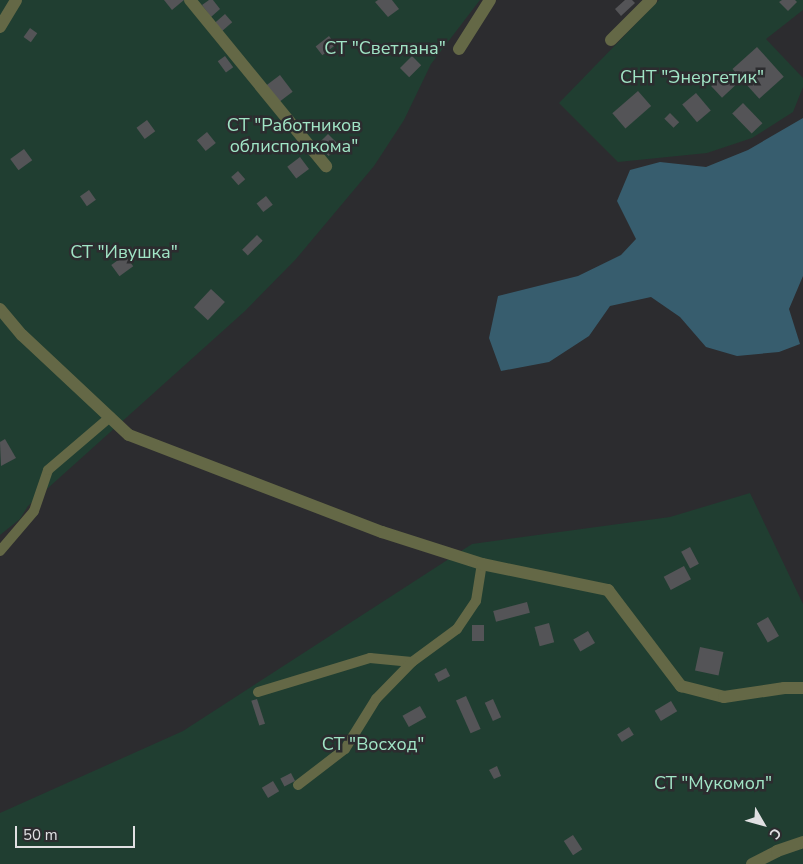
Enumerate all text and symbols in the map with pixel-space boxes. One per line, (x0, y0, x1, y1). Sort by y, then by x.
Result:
park label: СТ "Светлана" (324, 37, 446, 59)
park label: СНТ "Энергетик" (620, 66, 764, 88)
park label: СТ "Работников облисполкома" (227, 115, 361, 158)
park label: СТ "Ивушка" (70, 241, 178, 263)
park label: СТ "Восход" (322, 733, 424, 755)
park label: СТ "Мукомол" (654, 772, 772, 794)
north arrow (738, 799, 788, 849)
scale bar (18, 816, 138, 848)
text: С (765, 824, 786, 843)
text: 50 m (23, 825, 58, 845)

